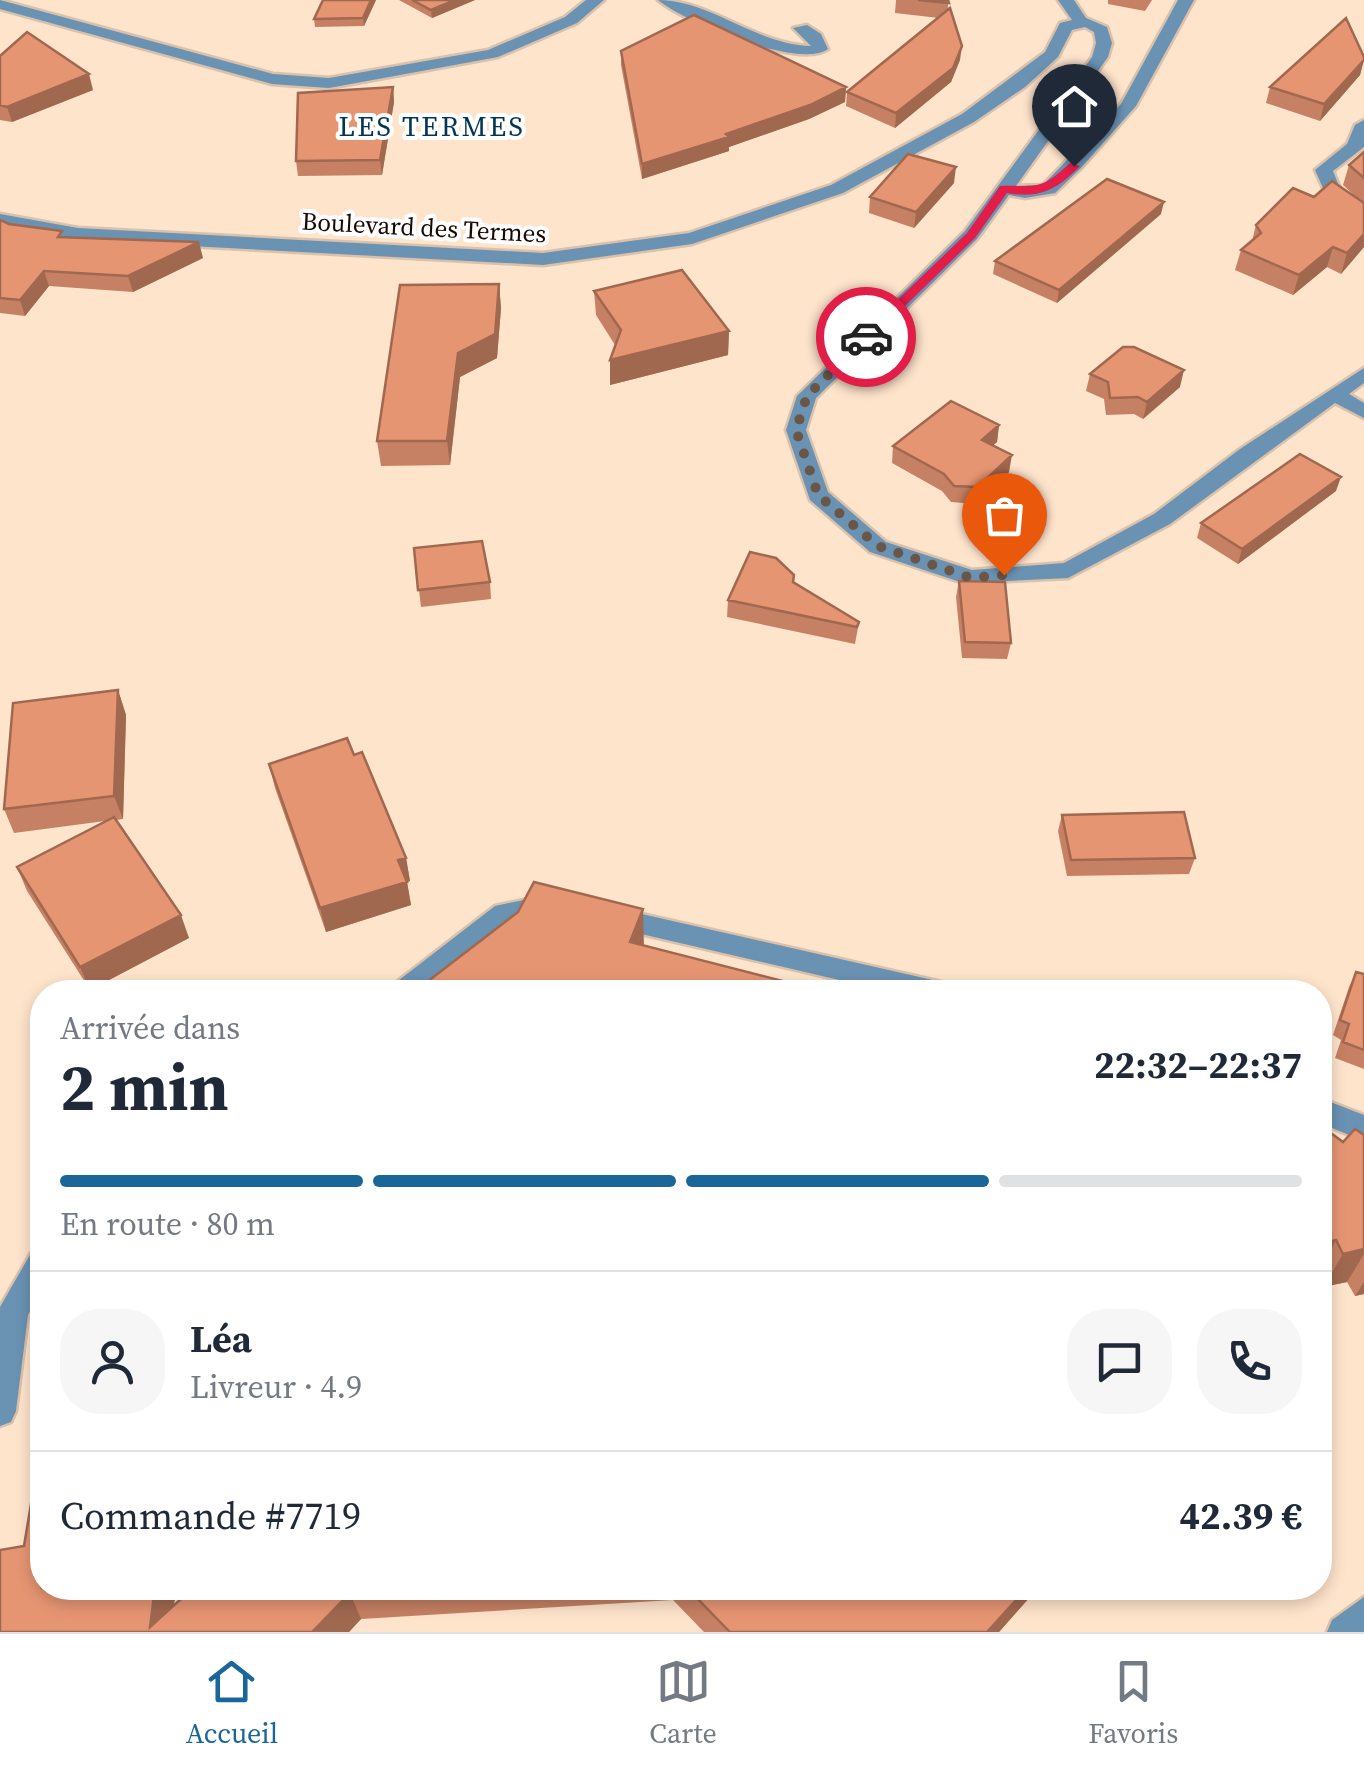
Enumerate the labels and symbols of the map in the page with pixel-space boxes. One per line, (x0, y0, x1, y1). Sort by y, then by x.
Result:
pin (1032, 64, 1117, 167)
district label: LES TERMES (339, 107, 525, 145)
street label: Boulevard des Termes (301, 204, 547, 250)
courier (816, 287, 916, 387)
pin (962, 473, 1047, 576)

